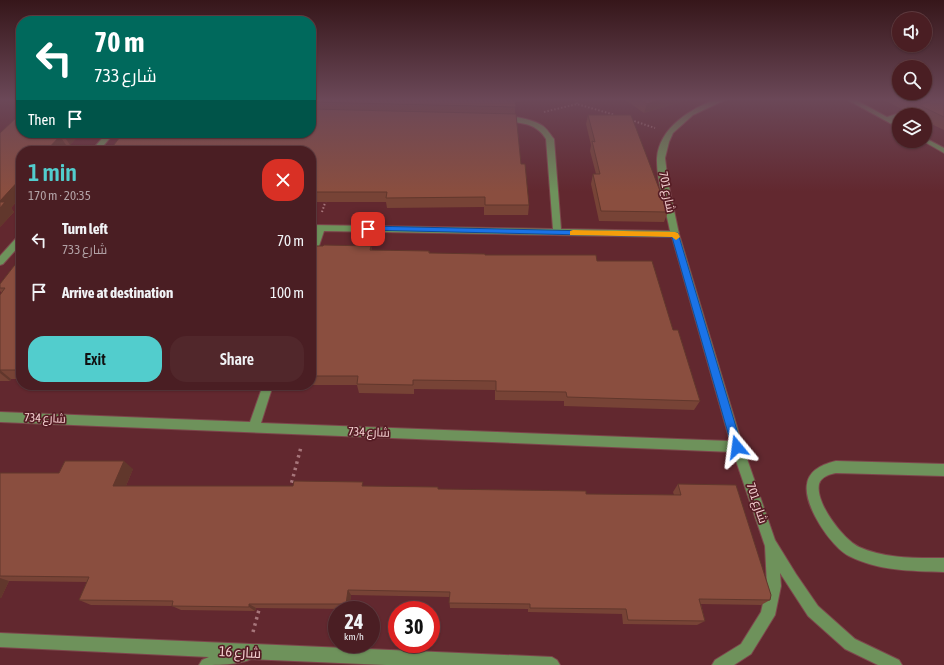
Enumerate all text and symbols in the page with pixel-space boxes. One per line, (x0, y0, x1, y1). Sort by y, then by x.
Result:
map controls (892, 12, 932, 148)
button: sound (892, 12, 932, 52)
text: 70 m (94, 26, 144, 58)
icon: left (28, 32, 80, 84)
button: search (892, 60, 932, 100)
text: شارع 733 (94, 65, 157, 86)
icon: arrive (64, 108, 86, 130)
button: layers (892, 108, 932, 148)
text: Then (28, 111, 56, 128)
text: 1 min (28, 159, 77, 186)
button: close (262, 159, 304, 201)
street label: شارع 701 (655, 170, 678, 214)
text: 170 m · 20:35 (28, 188, 91, 203)
pin (351, 212, 385, 246)
icon: arrive (357, 218, 379, 240)
text: Turn left (62, 220, 108, 237)
icon: left (28, 229, 50, 251)
text: 70 m (277, 232, 304, 249)
text: شارع 733 (62, 242, 107, 257)
icon: arrive (28, 281, 50, 303)
text: Arrive at destination (62, 284, 173, 301)
text: 100 m (270, 284, 304, 301)
button: Exit (28, 336, 162, 382)
button: Share (170, 336, 304, 382)
street label: شارع 734 (24, 410, 66, 427)
street label: شارع 734 (348, 424, 390, 441)
position arrow (716, 426, 758, 468)
street label: شارع 701 (743, 481, 770, 525)
speed limit sign: 30 (388, 601, 440, 653)
text: 24 (345, 610, 363, 633)
text: km/h (344, 631, 364, 642)
street label: شارع 16 (218, 643, 261, 662)

